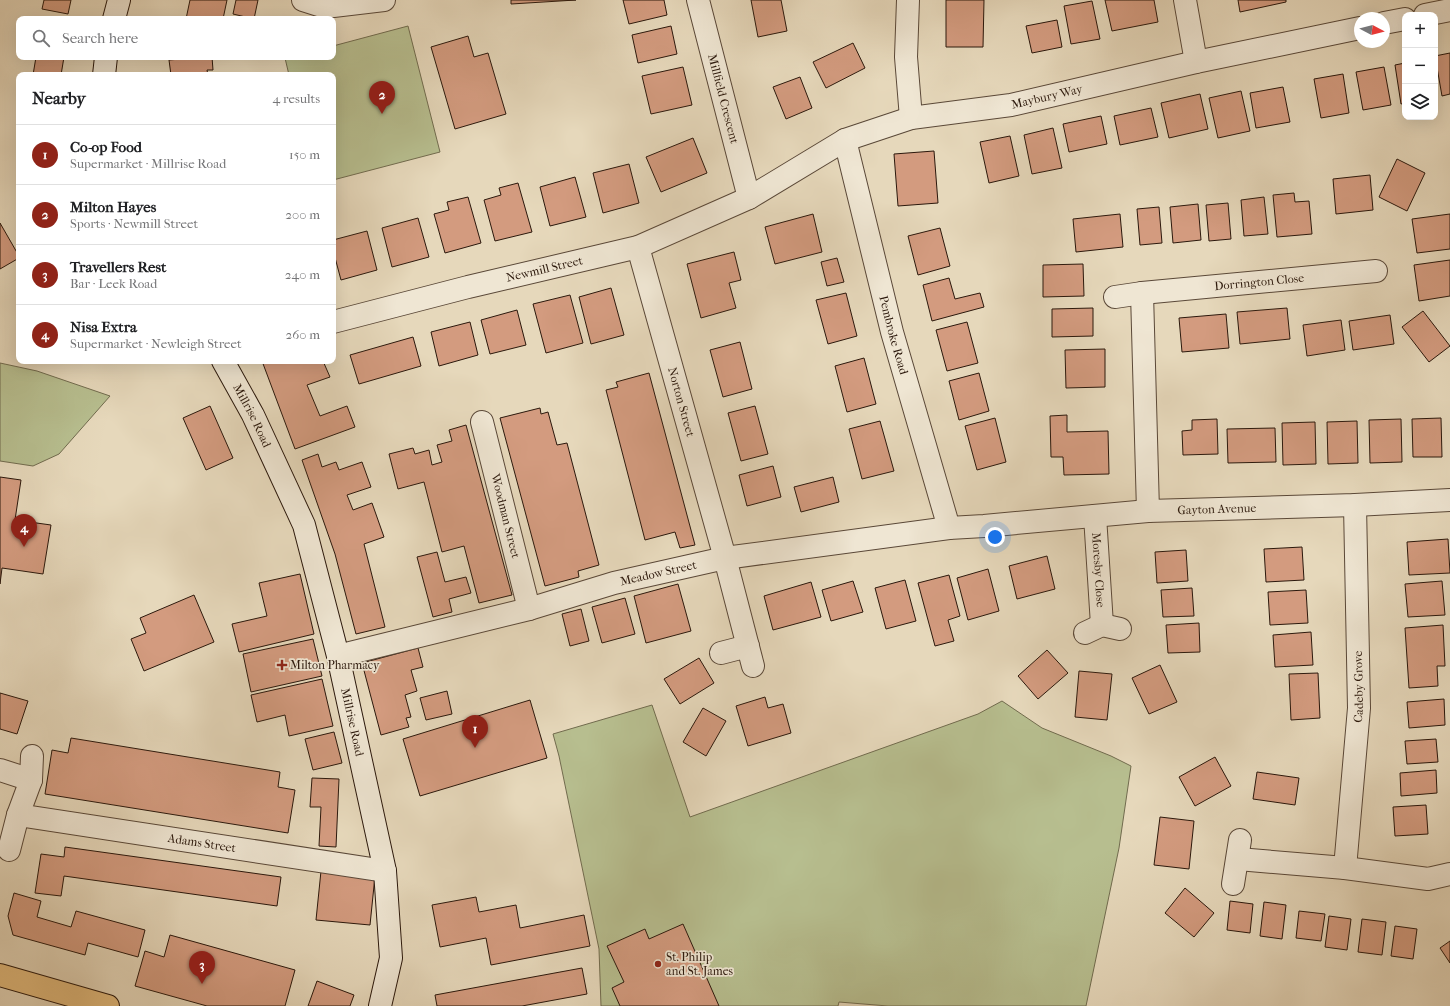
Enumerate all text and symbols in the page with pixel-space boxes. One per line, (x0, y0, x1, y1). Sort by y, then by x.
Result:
north arrow (1354, 12, 1390, 48)
map controls (1402, 12, 1438, 120)
button: + (1402, 12, 1438, 48)
search box (16, 16, 336, 60)
icon: search (30, 27, 52, 49)
text: Search here (62, 29, 138, 47)
button: − (1402, 48, 1438, 84)
street label: Millfield Crescent (705, 52, 742, 146)
pin: 2 (369, 81, 395, 114)
street label: Maybury Way (1010, 81, 1085, 112)
button: layers (1402, 84, 1438, 120)
text: Nearby (32, 88, 86, 108)
text: 4 results (273, 91, 320, 106)
text: Co-op Food (70, 138, 142, 156)
text: 1 (43, 147, 47, 162)
text: 150 m (289, 147, 320, 162)
text: Supermarket · Millrise Road (70, 156, 226, 171)
text: Milton Hayes (70, 198, 156, 216)
text: 2 (42, 207, 48, 222)
text: 200 m (285, 207, 320, 222)
text: Sports · Newmill Street (70, 216, 198, 231)
street label: Newmill Street (505, 253, 585, 285)
text: Travellers Rest (70, 258, 166, 276)
text: 3 (42, 267, 48, 282)
text: 240 m (285, 267, 320, 282)
street label: Dorrington Close (1214, 271, 1305, 293)
text: Bar · Leek Road (70, 276, 157, 291)
street label: Pembroke Road (876, 294, 911, 377)
text: Nisa Extra (70, 318, 137, 336)
text: 4 (41, 327, 49, 342)
text: 260 m (286, 327, 320, 342)
text: Supermarket · Newleigh Street (70, 336, 242, 351)
street label: Norton Street (665, 366, 698, 439)
street label: Millrise Road (230, 381, 274, 450)
street label: Woodman Street (488, 471, 523, 560)
street label: Gayton Avenue (1177, 501, 1257, 517)
pin: 4 (11, 514, 37, 547)
your location (985, 527, 1005, 547)
street label: Moresby Close (1089, 532, 1108, 608)
street label: Meadow Street (619, 557, 699, 588)
street label: Cadeby Grove (1351, 650, 1366, 723)
place label: Milton Pharmacy (290, 658, 380, 672)
marker: Milton Pharmacy (277, 660, 287, 670)
street label: Millrise Road (338, 687, 367, 758)
pin: 1 (462, 715, 488, 748)
street label: Adams Street (166, 831, 238, 855)
place label: St. Philip and St. James (666, 950, 734, 978)
pin: 3 (189, 951, 215, 984)
marker: St. Philip and St. James (653, 959, 663, 969)

